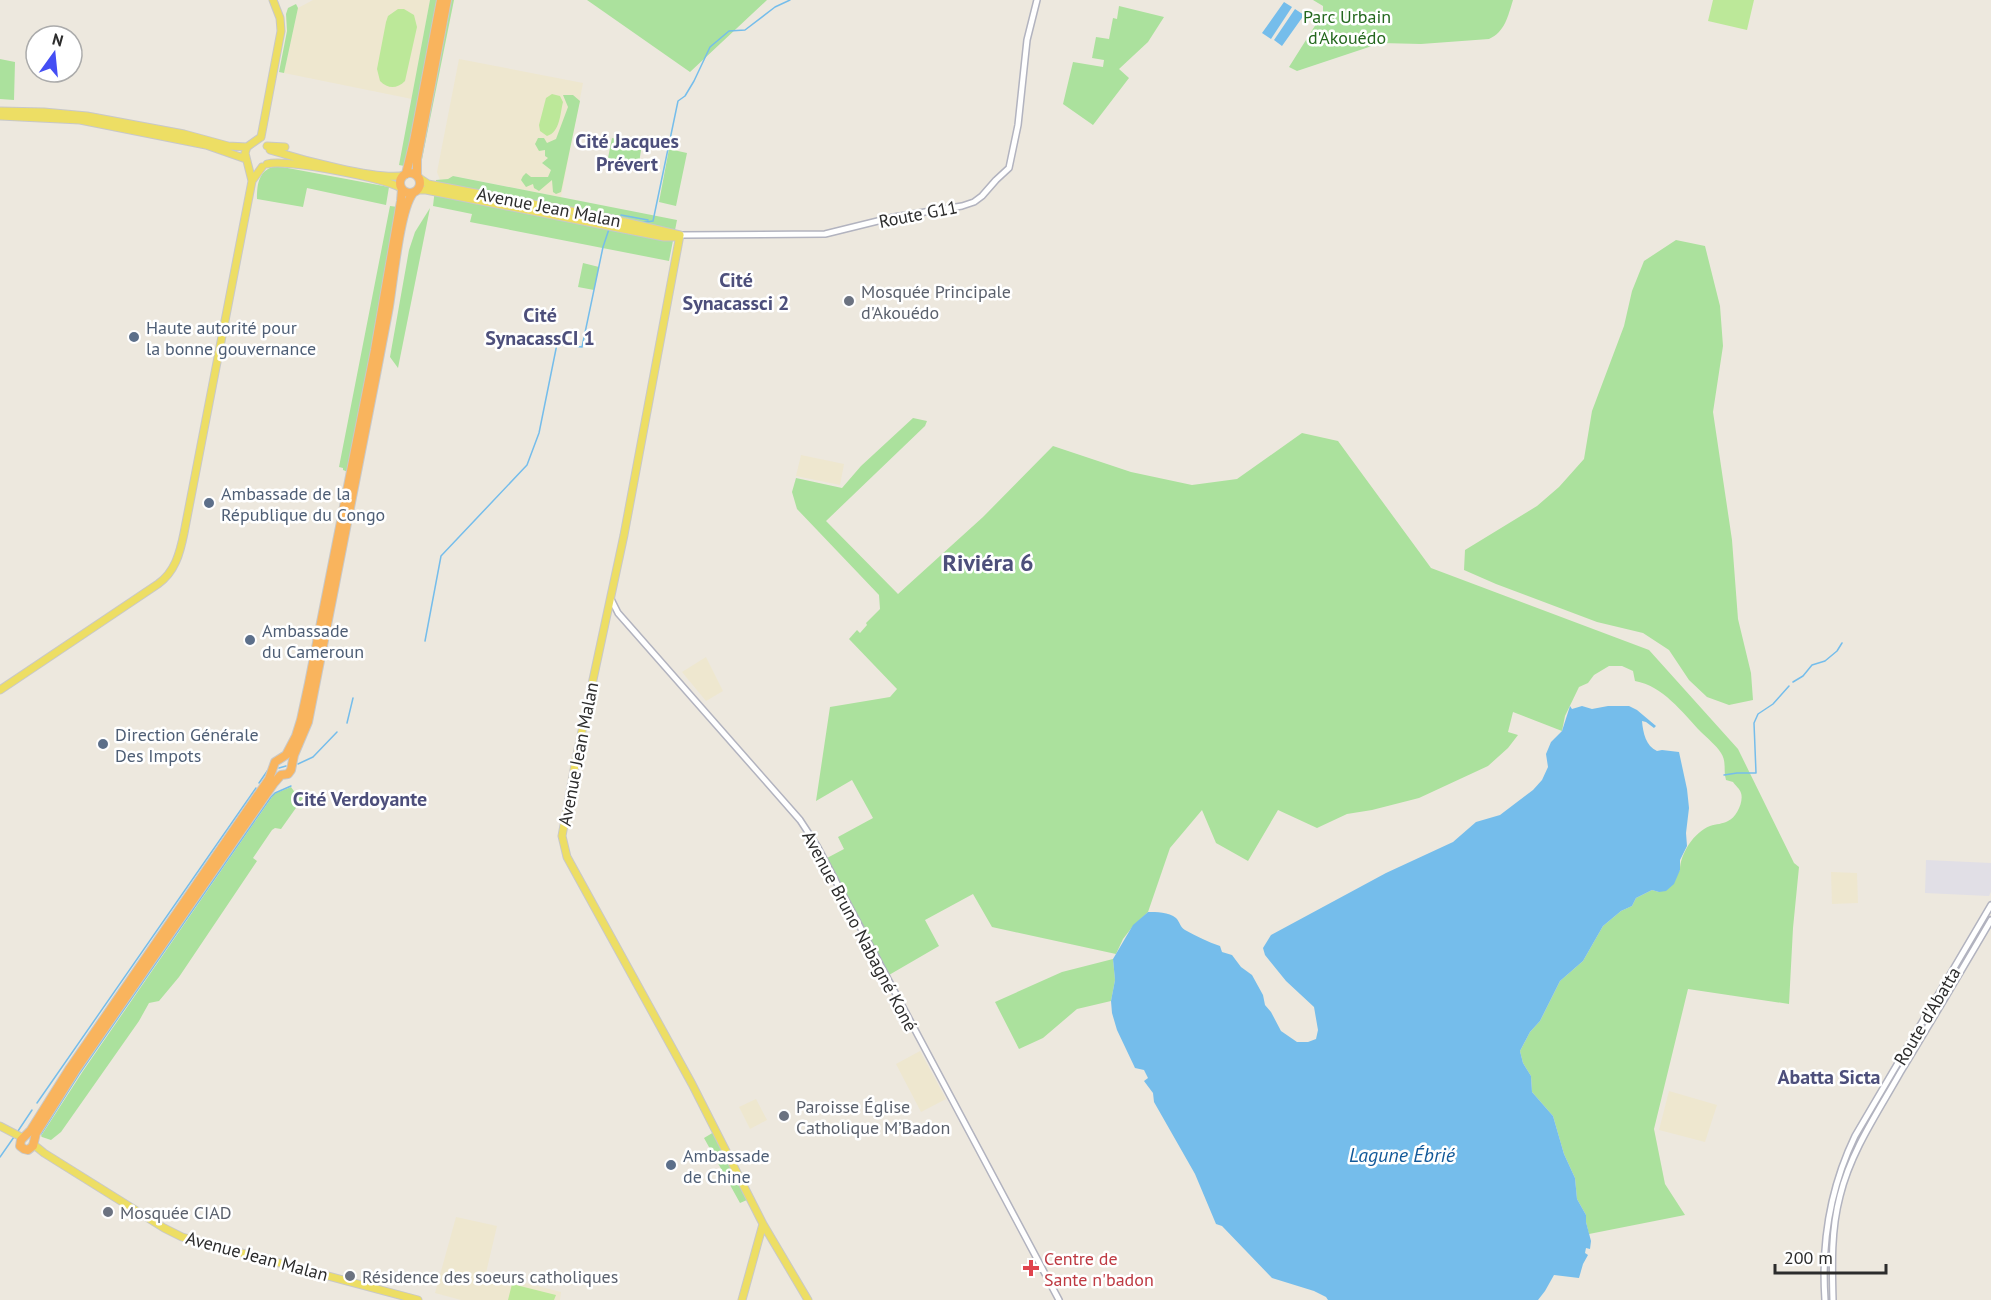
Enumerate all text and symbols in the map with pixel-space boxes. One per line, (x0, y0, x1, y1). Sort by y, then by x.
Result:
park label: Parc Urbain d'Akouédo (1303, 5, 1391, 49)
north arrow (24, 24, 84, 84)
text: N (50, 28, 66, 51)
district label: Cité Jacques Prévert (575, 128, 679, 177)
street label: Avenue Jean Malan (475, 182, 623, 232)
street label: Route G11 (877, 195, 959, 233)
district label: Cité Synacassci 2 (683, 267, 789, 316)
place label: Mosquée Principale d'Akouédo (861, 280, 1011, 324)
marker: Mosquée Principale d'Akouédo (842, 294, 856, 308)
district label: Cité SynacassCI 1 (485, 302, 595, 351)
place label: Haute autorité pour la bonne gouvernance (146, 316, 316, 360)
marker: Haute autorité pour la bonne gouvernance (127, 330, 141, 344)
place label: Ambassade de la République du Congo (221, 482, 385, 526)
marker: Ambassade de la République du Congo (202, 496, 216, 510)
district label: Riviéra 6 (942, 547, 1034, 578)
place label: Ambassade du Cameroun (262, 619, 364, 663)
marker: Ambassade du Cameroun (243, 633, 257, 647)
street label: Avenue Jean Malan (553, 680, 603, 828)
place label: Direction Générale Des Impots (115, 723, 259, 767)
marker: Direction Générale Des Impots (96, 737, 110, 751)
district label: Cité Verdoyante (293, 786, 427, 812)
street label: Avenue Bruno Nabagné Koné (797, 827, 923, 1035)
street label: Route d'Abatta (1889, 963, 1965, 1069)
district label: Abatta Sicta (1777, 1064, 1881, 1090)
place label: Paroisse Église Catholique M’Badon (796, 1095, 950, 1139)
marker: Paroisse Église Catholique M’Badon (777, 1109, 791, 1123)
water label: Lagune Ébrié (1349, 1142, 1456, 1168)
place label: Ambassade de Chine (683, 1144, 770, 1188)
marker: Ambassade de Chine (664, 1158, 678, 1172)
place label: Mosquée CIAD (120, 1201, 232, 1224)
marker: Mosquée CIAD (101, 1205, 115, 1219)
street label: Avenue Jean Malan (183, 1226, 331, 1286)
scale bar (1775, 1237, 1886, 1275)
text: 200 m (1784, 1246, 1833, 1269)
place label: Centre de Sante n'badon (1044, 1247, 1154, 1291)
marker: Centre de Sante n'badon (1022, 1259, 1040, 1277)
place label: Résidence des soeurs catholiques (362, 1265, 618, 1288)
marker: Résidence des soeurs catholiques (343, 1269, 357, 1283)

